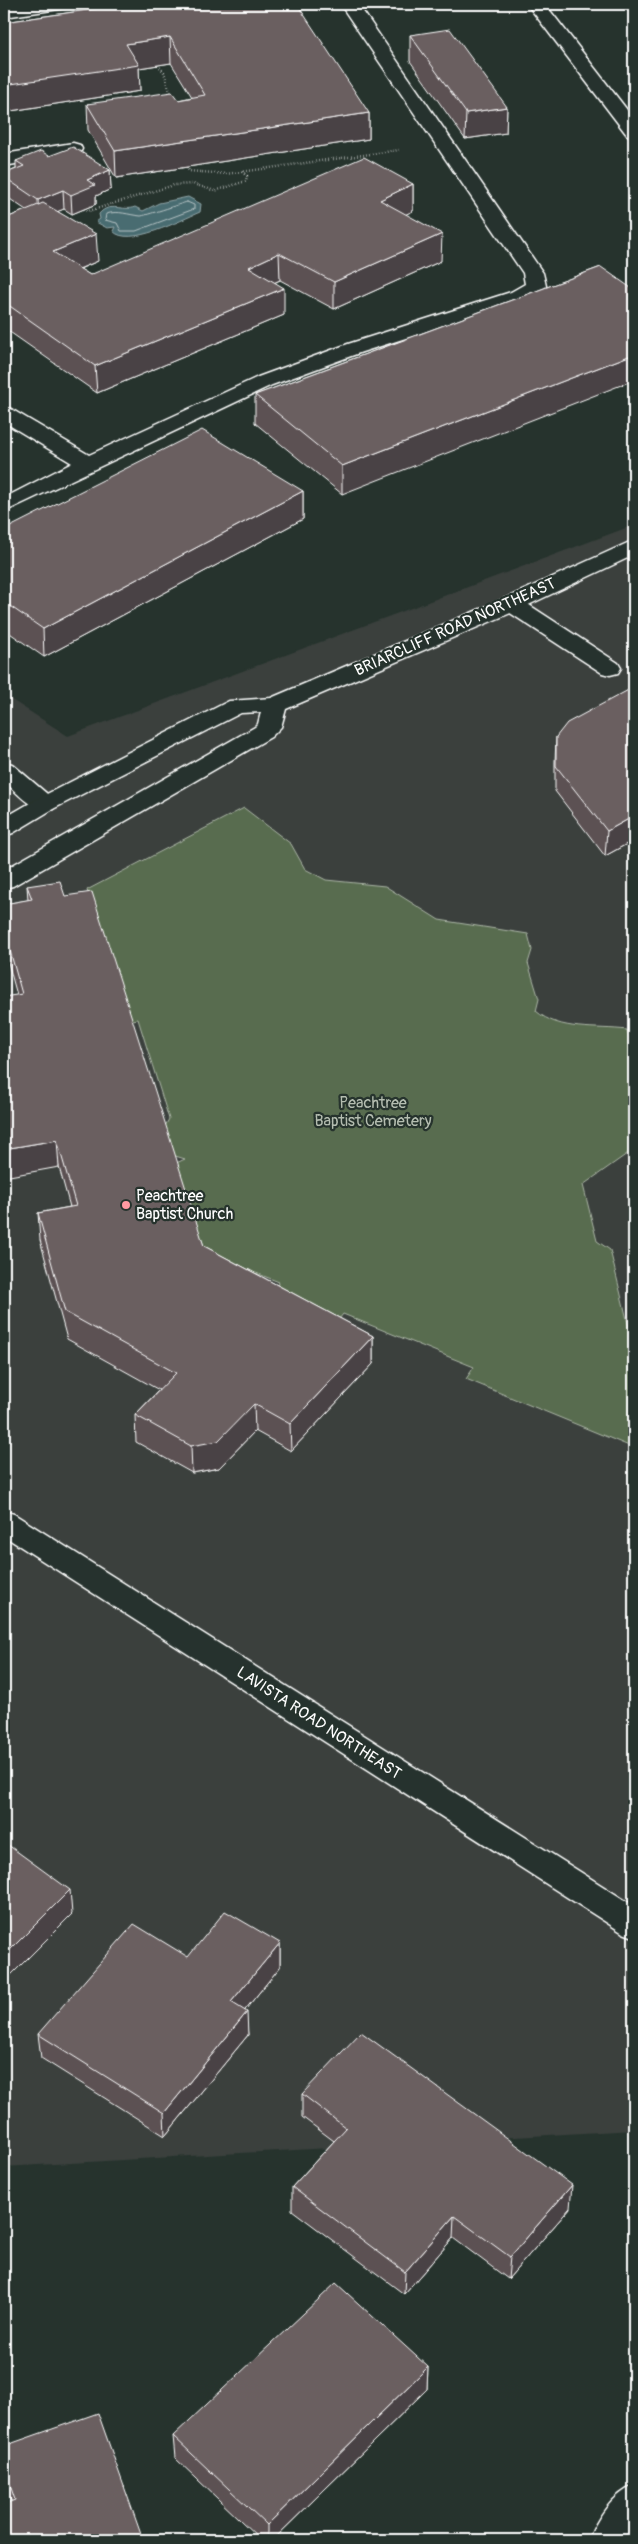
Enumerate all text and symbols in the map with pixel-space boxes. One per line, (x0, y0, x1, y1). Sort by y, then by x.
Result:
street label: BRIARCLIFF ROAD NORTHEAST (351, 573, 559, 680)
park label: Peachtree Baptist Cemetery (315, 1093, 432, 1131)
place label: Peachtree Baptist Church (136, 1186, 233, 1224)
marker: Peachtree Baptist Church (120, 1199, 132, 1211)
street label: LAVISTA ROAD NORTHEAST (233, 1662, 405, 1784)

